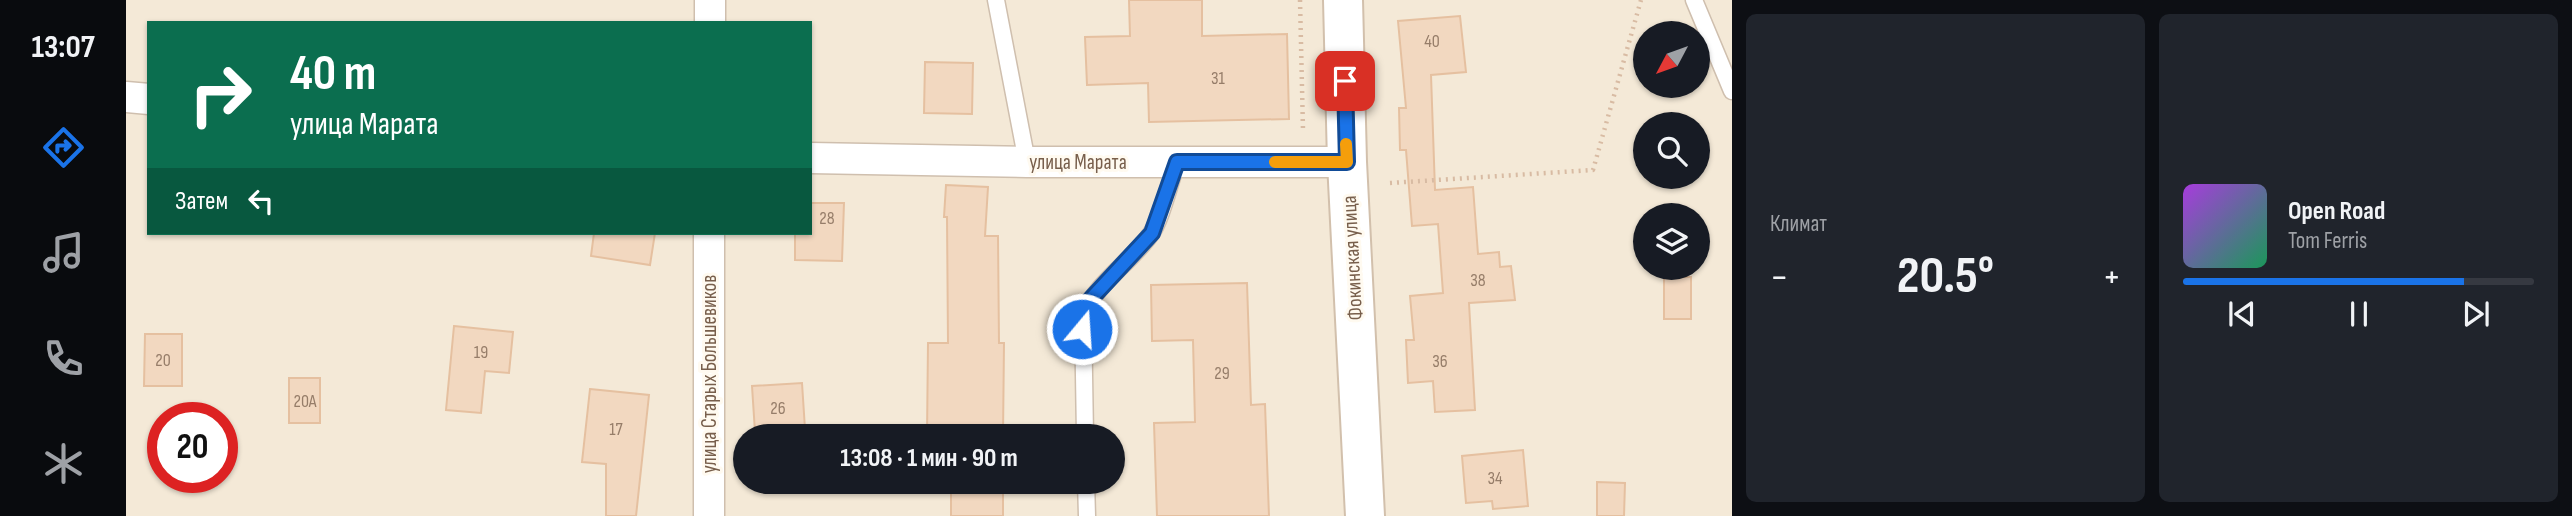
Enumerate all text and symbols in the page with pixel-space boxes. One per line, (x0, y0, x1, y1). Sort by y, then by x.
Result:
north arrow (1633, 21, 1710, 98)
map controls (1633, 21, 1710, 280)
text: 13:07 (31, 28, 95, 67)
house number: 40 (1424, 31, 1440, 52)
text: 40 m (290, 45, 376, 104)
icon: right (175, 49, 266, 140)
pin (1315, 51, 1375, 111)
icon: arrive (1326, 62, 1364, 100)
house number: 31 (1211, 68, 1226, 89)
text: улица Марата (290, 105, 439, 144)
button: search (1633, 112, 1710, 189)
icon: directions (39, 123, 88, 172)
street label: улица Марата (1029, 150, 1127, 175)
icon: left (242, 182, 280, 220)
text: Затем (175, 186, 228, 217)
street label: Фокинская улица (1337, 195, 1368, 321)
text: Open Road (2288, 196, 2385, 227)
button: layers (1633, 203, 1710, 280)
house number: 28 (819, 208, 835, 229)
text: Климат (1770, 210, 1827, 238)
text: Tom Ferris (2288, 227, 2367, 255)
icon: music (39, 228, 88, 277)
text: 20.5° (1897, 245, 1994, 308)
text: − (1770, 255, 1789, 300)
text: + (2102, 255, 2121, 300)
house number: 38 (1470, 270, 1486, 291)
street label: улица Старых Большевиков (697, 275, 722, 473)
position arrow (1045, 292, 1119, 366)
icon: previous (2223, 295, 2261, 333)
icon: pause (2340, 295, 2378, 333)
icon: next (2457, 295, 2495, 333)
icon: phone (39, 334, 88, 383)
house number: 19 (474, 342, 488, 363)
house number: 20 (155, 350, 171, 371)
house number: 36 (1432, 351, 1448, 372)
house number: 29 (1214, 363, 1230, 384)
house number: 20А (293, 391, 317, 412)
house number: 26 (770, 398, 786, 419)
speed limit sign: 20 (147, 402, 238, 493)
house number: 17 (609, 419, 624, 440)
icon: climate (39, 439, 88, 488)
text: 13:08 · 1 мин · 90 m (840, 443, 1018, 474)
house number: 34 (1487, 468, 1503, 489)

